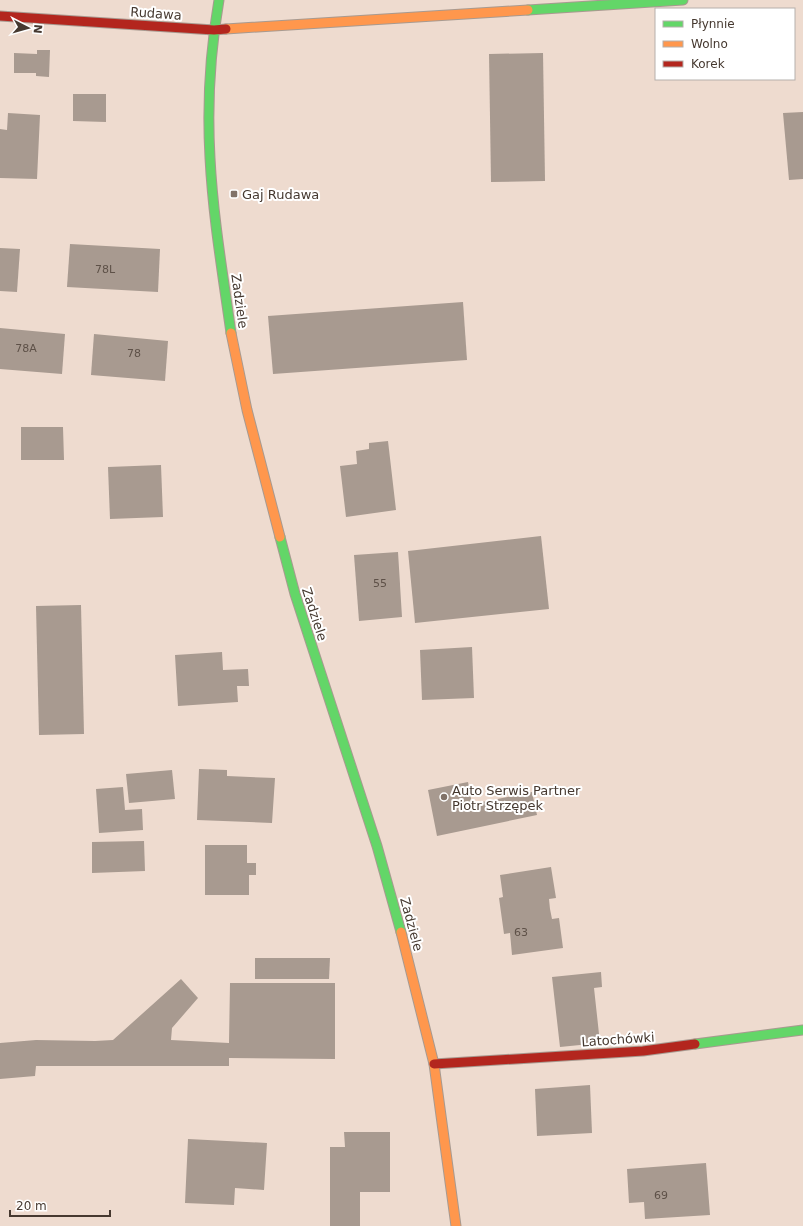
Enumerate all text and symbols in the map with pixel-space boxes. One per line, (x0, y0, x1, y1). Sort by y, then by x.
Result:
street label: Rudawa (130, 4, 182, 23)
north arrow (8, 8, 48, 48)
legend (655, 8, 795, 80)
text: Płynnie (691, 17, 735, 31)
text: N (31, 24, 44, 34)
text: Wolno (691, 37, 728, 51)
text: Korek (691, 57, 725, 71)
place label: Gaj Rudawa (242, 187, 319, 202)
marker: Gaj Rudawa (229, 189, 239, 199)
house number: 78L (95, 263, 116, 276)
street label: Zadziele (228, 273, 251, 329)
house number: 78A (15, 342, 37, 355)
house number: 78 (127, 347, 141, 360)
house number: 55 (373, 577, 387, 590)
street label: Zadziele (299, 586, 330, 643)
place label: Auto Serwis Partner Piotr Strzępek (452, 783, 581, 813)
marker: Auto Serwis Partner Piotr Strzępek (439, 792, 449, 802)
street label: Zadziele (397, 896, 426, 953)
house number: 63 (514, 926, 528, 939)
street label: Latochówki (581, 1029, 655, 1050)
house number: 69 (654, 1189, 668, 1202)
scale bar (10, 1192, 110, 1218)
text: 20 m (16, 1199, 47, 1213)

